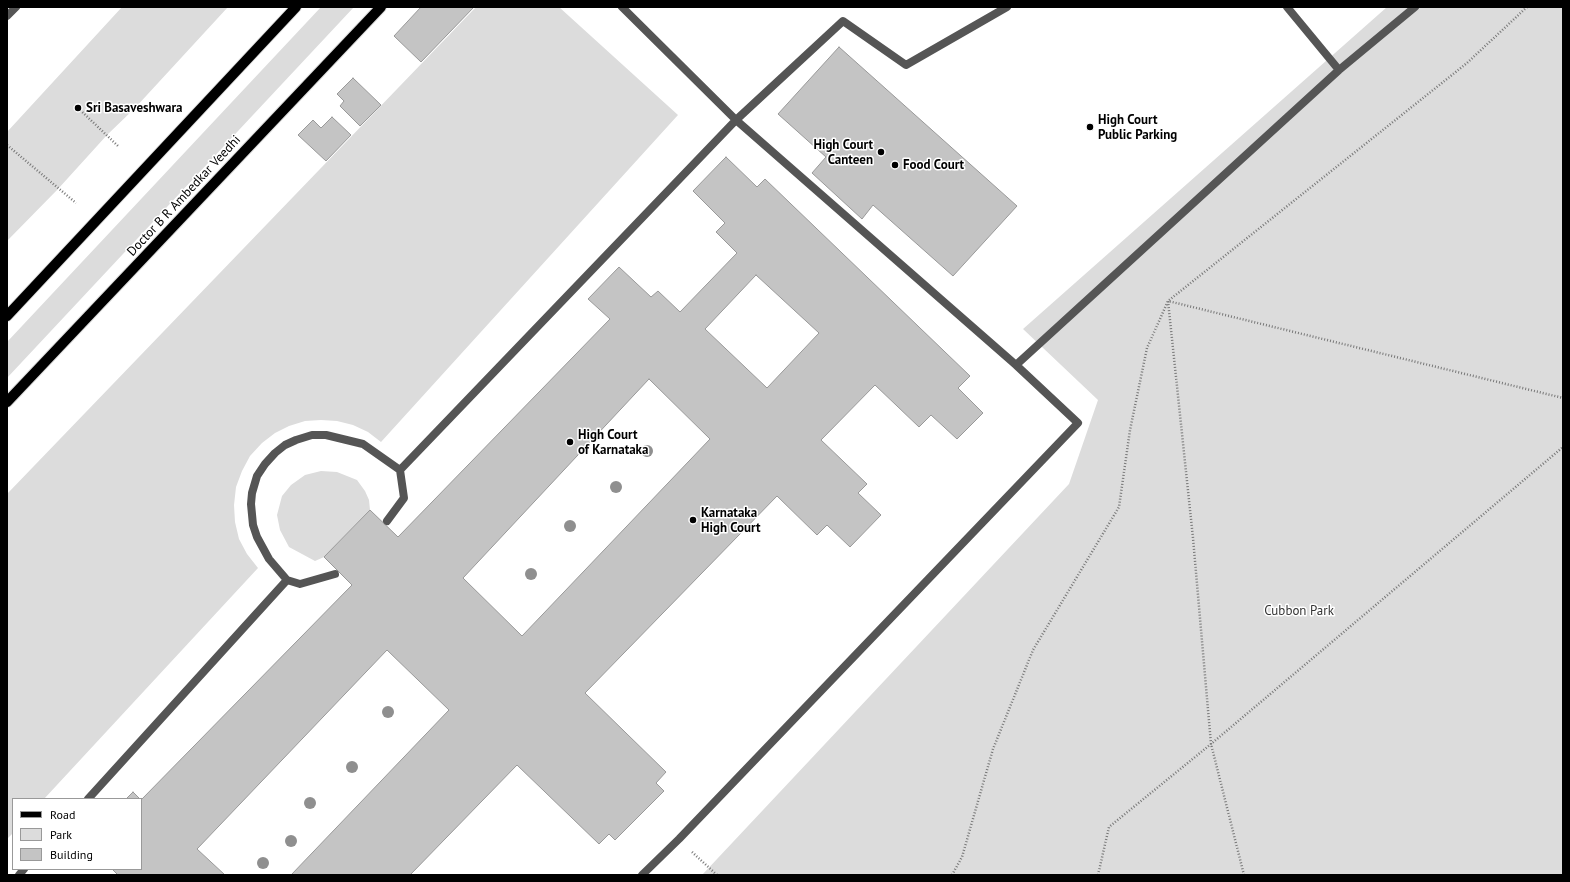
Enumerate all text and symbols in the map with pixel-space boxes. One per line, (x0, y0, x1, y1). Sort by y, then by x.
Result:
place label: Sri Basaveshwara (86, 100, 182, 116)
marker: Sri Basaveshwara (73, 103, 83, 113)
place label: High Court Public Parking (1098, 112, 1177, 143)
marker: High Court Public Parking (1085, 122, 1095, 132)
street label: Doctor B R Ambedkar Veedhi (124, 132, 244, 260)
place label: High Court Canteen (813, 137, 873, 168)
marker: High Court Canteen (876, 147, 886, 157)
place label: Food Court (903, 157, 964, 173)
marker: Food Court (890, 160, 900, 170)
place label: High Court of Karnataka (578, 427, 648, 458)
marker: High Court of Karnataka (565, 437, 575, 447)
place label: Karnataka High Court (701, 505, 761, 536)
marker: Karnataka High Court (688, 515, 698, 525)
park label: Cubbon Park (1264, 603, 1334, 619)
legend (12, 798, 142, 870)
text: Road (50, 807, 75, 822)
text: Park (50, 827, 72, 842)
text: Building (50, 847, 93, 862)

